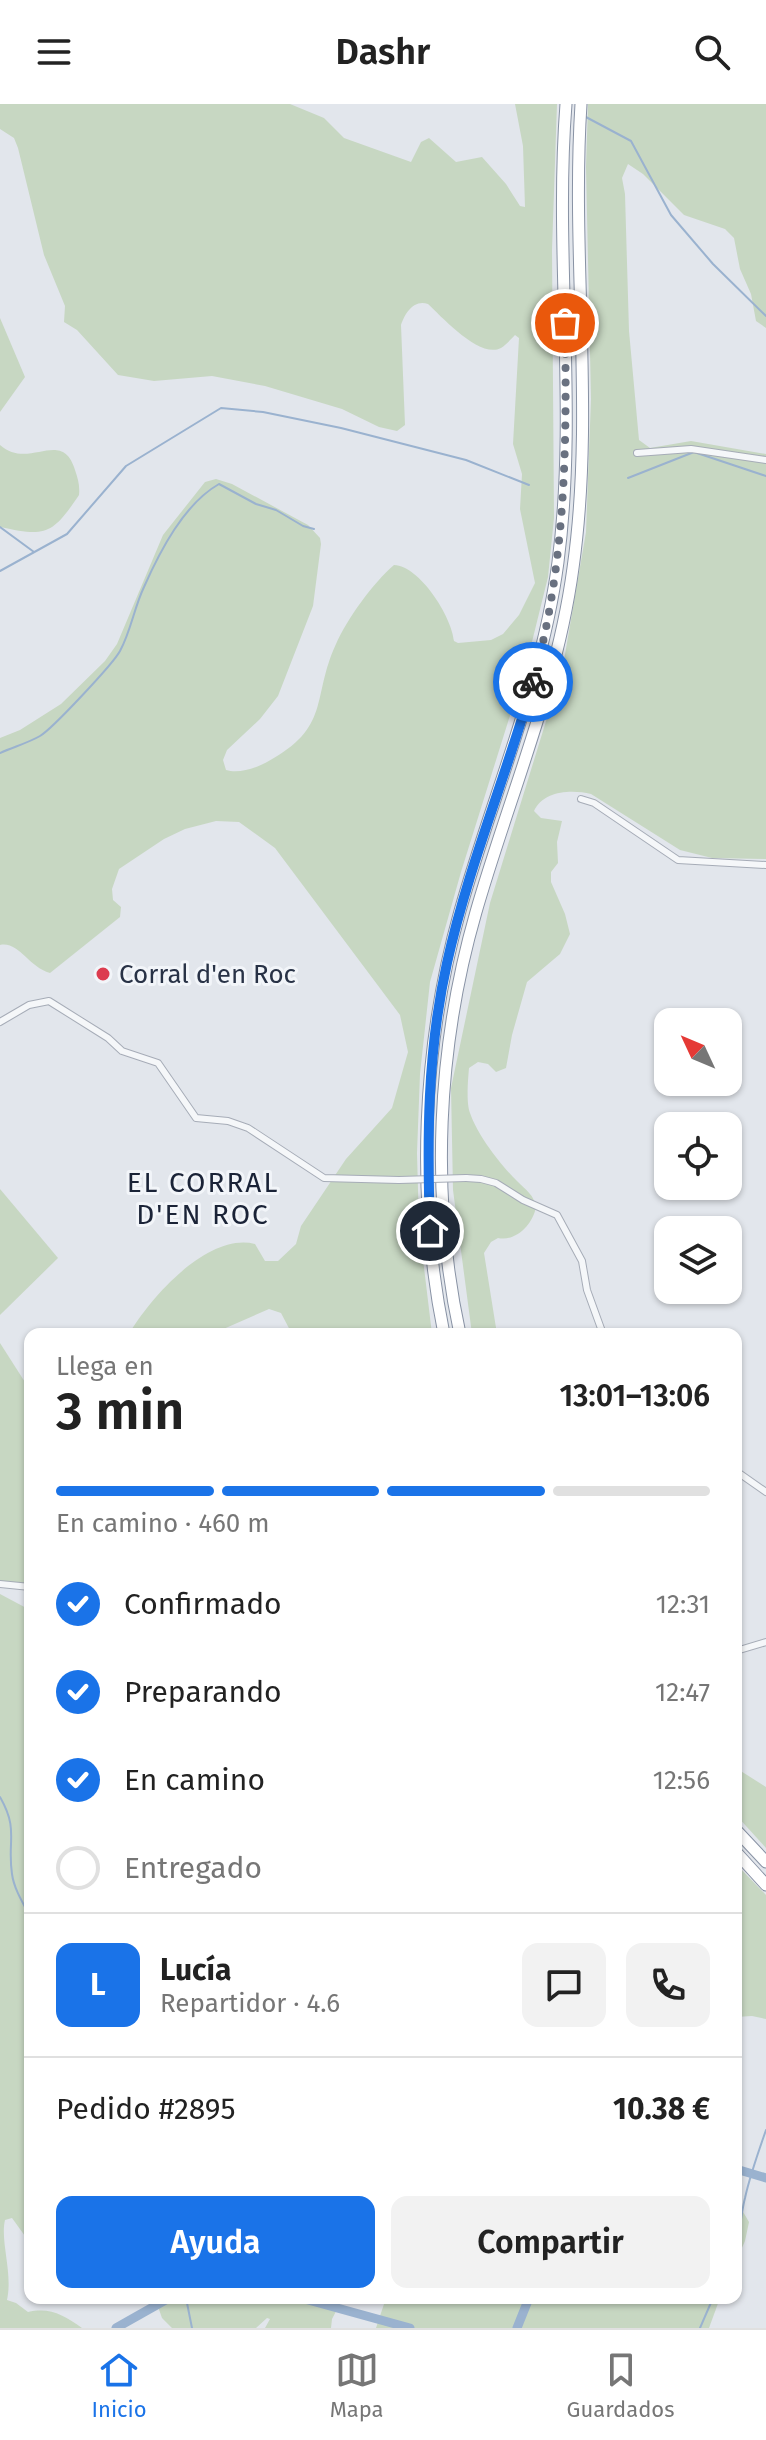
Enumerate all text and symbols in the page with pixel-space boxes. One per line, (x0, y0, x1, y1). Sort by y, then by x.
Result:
icon: menu (32, 30, 76, 74)
text: Dashr (336, 30, 430, 74)
icon: search (690, 30, 734, 74)
pin (531, 289, 599, 357)
icon: bag (543, 301, 587, 345)
courier (493, 642, 573, 722)
icon: bike (511, 660, 555, 704)
place label: Corral d'en Roc (119, 959, 296, 990)
marker: Corral d'en Roc (94, 965, 112, 983)
north arrow (654, 1008, 742, 1096)
map controls (654, 1008, 742, 1304)
button: locate (654, 1112, 742, 1200)
district label: EL CORRAL D'EN ROC (127, 1166, 279, 1231)
pin (396, 1197, 464, 1265)
icon: home (408, 1209, 452, 1253)
button: layers (654, 1216, 742, 1304)
text: Llega en (56, 1351, 154, 1382)
text: 13:01–13:06 (559, 1378, 710, 1414)
text: 3 min (56, 1380, 184, 1443)
text: En camino · 460 m (56, 1508, 270, 1539)
icon: check (56, 1582, 100, 1626)
text: Confirmado (124, 1586, 282, 1622)
text: 12:31 (656, 1589, 710, 1620)
icon: check (56, 1670, 100, 1714)
text: Preparando (124, 1674, 282, 1710)
text: 12:47 (655, 1677, 710, 1708)
icon: check (56, 1758, 100, 1802)
text: En camino (124, 1762, 265, 1798)
text: 12:56 (653, 1765, 710, 1796)
text: Entregado (124, 1850, 262, 1886)
button: chat (522, 1943, 606, 2027)
button: phone (626, 1943, 710, 2027)
text: Lucía (160, 1952, 231, 1988)
text: L (90, 1967, 106, 2003)
text: Repartidor · 4.6 (160, 1988, 340, 2019)
text: Pedido #2895 (56, 2091, 236, 2127)
text: 10.38 € (613, 2091, 710, 2127)
button: Ayuda (56, 2196, 375, 2288)
button: Compartir (391, 2196, 710, 2288)
tab: Inicio (92, 2348, 147, 2423)
tab: Mapa (330, 2348, 384, 2423)
tab: Guardados (567, 2348, 674, 2423)

